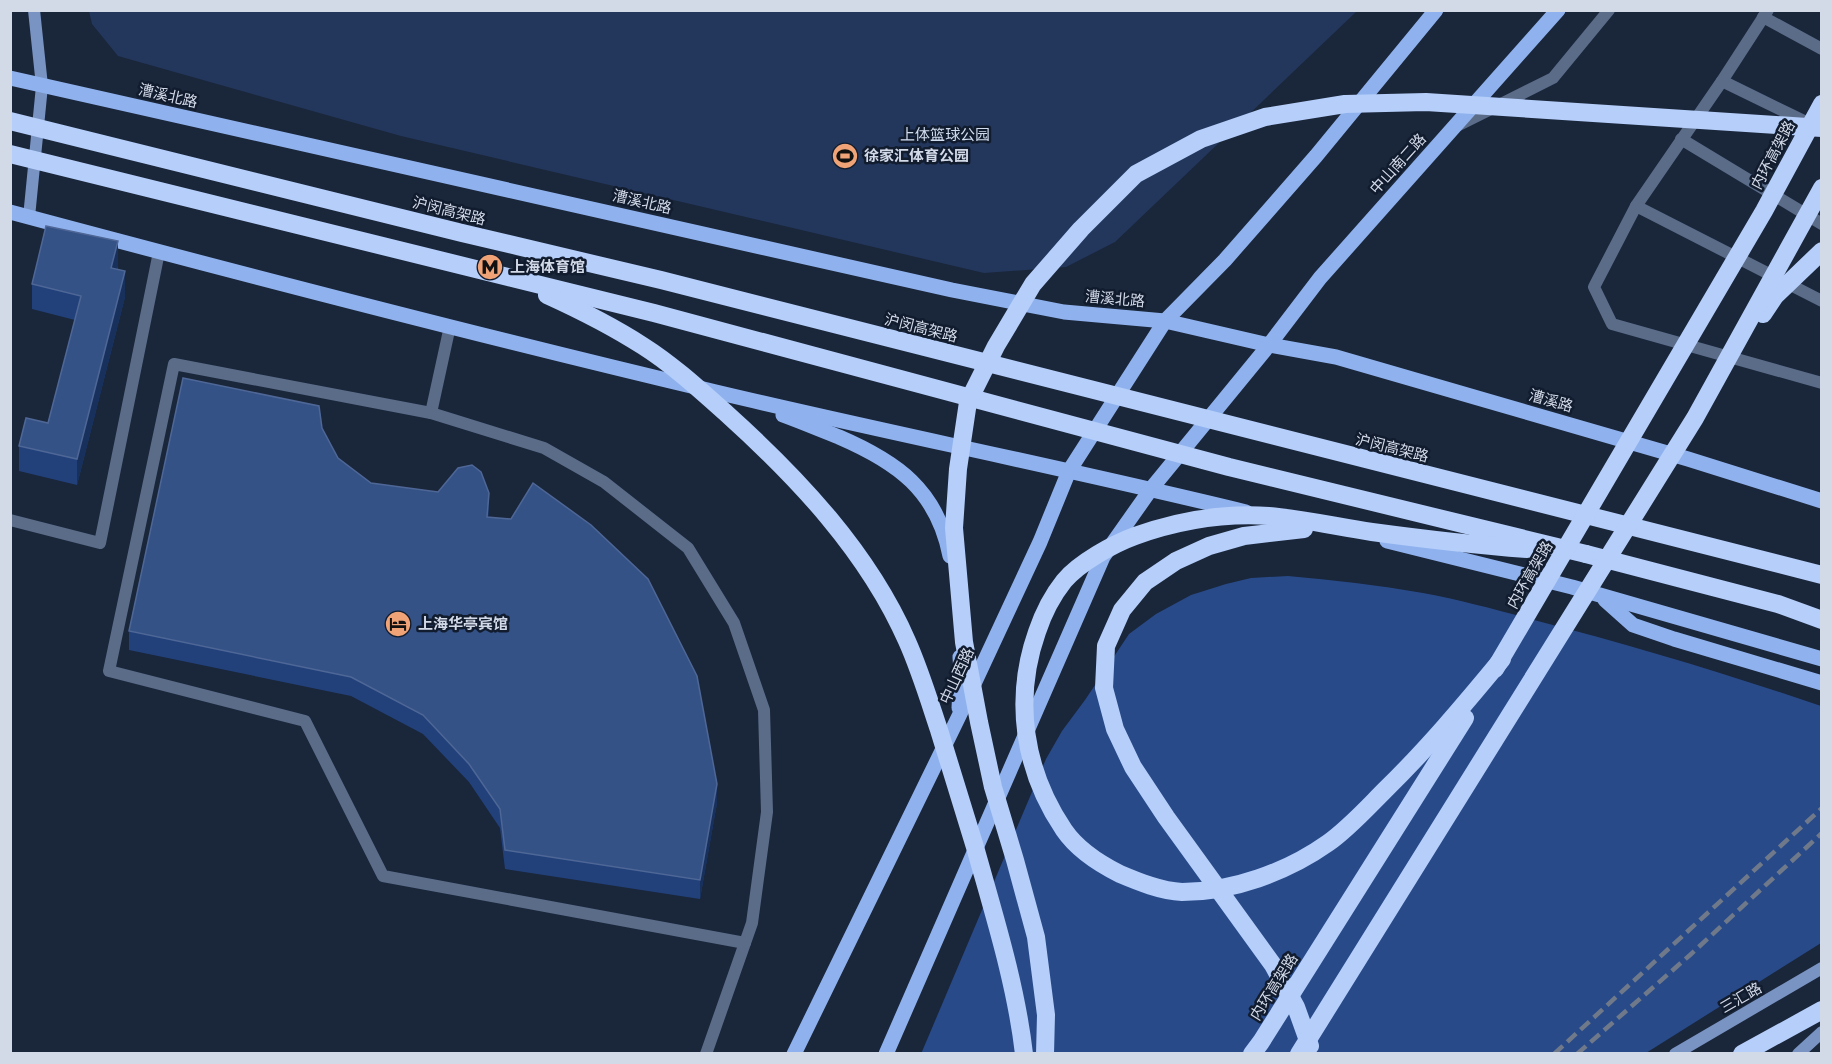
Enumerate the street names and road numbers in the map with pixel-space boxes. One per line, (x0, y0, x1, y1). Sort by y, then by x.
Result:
street label: 漕溪北路 (137, 80, 199, 112)
street label: 内环高架路 (1747, 117, 1799, 192)
street label: 中山南二路 (1365, 129, 1430, 198)
street label: 漕溪北路 (611, 186, 673, 218)
street label: 沪闵高架路 (410, 192, 488, 229)
street label: 漕溪北路 (1084, 286, 1146, 311)
street label: 沪闵高架路 (882, 309, 960, 346)
street label: 漕溪路 (1527, 385, 1575, 416)
street label: 沪闵高架路 (1353, 429, 1431, 466)
street label: 内环高架路 (1503, 538, 1557, 612)
street label: 中山西路 (935, 645, 978, 707)
street label: 内环高架路 (1246, 950, 1302, 1024)
street label: 三汇路 (1717, 978, 1765, 1017)

